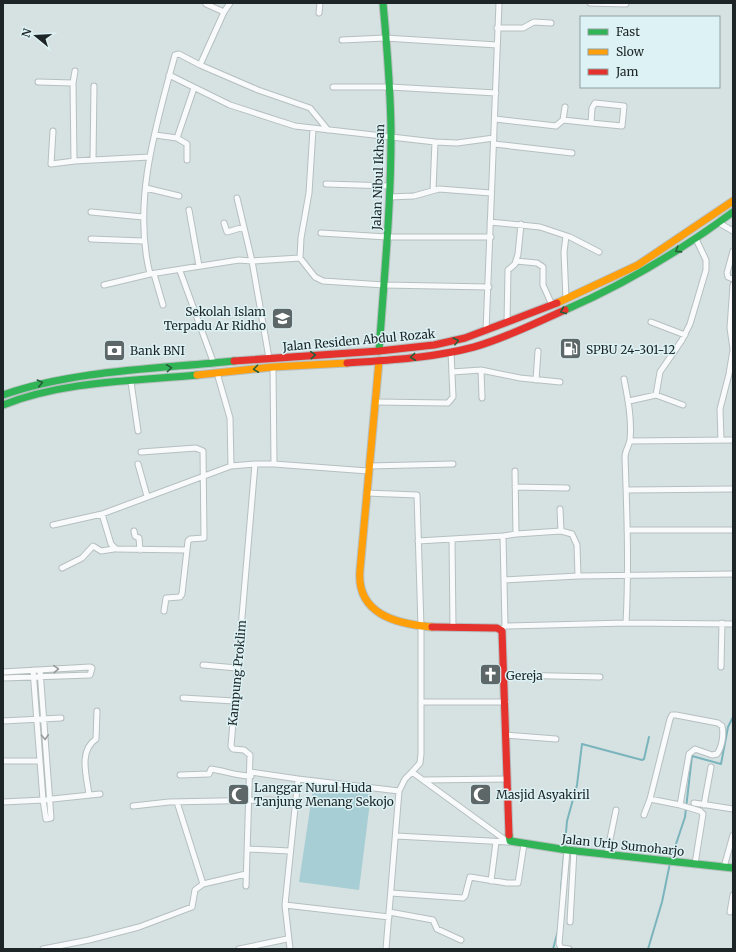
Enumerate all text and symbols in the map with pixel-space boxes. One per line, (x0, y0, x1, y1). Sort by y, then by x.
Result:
north arrow (16, 16, 56, 56)
legend (580, 16, 720, 88)
text: Fast (616, 24, 640, 39)
text: N (18, 26, 35, 39)
text: Slow (616, 44, 645, 59)
text: Jam (615, 64, 639, 79)
street label: Jalan Nibul Ikhsan (369, 124, 387, 231)
one-way arrow (675, 245, 682, 253)
place label: Sekolah Islam Terpadu Ar Ridho (164, 304, 266, 333)
school or university icon: Sekolah Islam Terpadu Ar Ridho (269, 305, 295, 331)
one-way arrow (560, 306, 567, 314)
street label: Jalan Residen Abdul Rozak (281, 326, 436, 354)
fuel station icon: SPBU 24-301-12 (558, 336, 584, 362)
bank icon: Bank BNI (102, 337, 128, 363)
one-way arrow (452, 337, 459, 345)
place label: SPBU 24-301-12 (586, 342, 675, 357)
place label: Bank BNI (130, 343, 185, 358)
one-way arrow (310, 351, 316, 360)
one-way arrow (410, 352, 416, 361)
one-way arrow (166, 364, 172, 373)
one-way arrow (253, 364, 259, 373)
one-way arrow (37, 380, 43, 388)
street label: Kampung Proklim (225, 619, 249, 727)
church icon: Gereja (477, 662, 503, 688)
one-way arrow (53, 664, 59, 673)
place label: Gereja (506, 668, 543, 683)
one-way arrow (41, 734, 50, 740)
place label: Langgar Nurul Huda Tanjung Menang Sekojo (254, 780, 394, 809)
mosque icon: Langgar Nurul Huda Tanjung Menang Sekojo (225, 781, 251, 807)
mosque icon: Masjid Asyakiril (467, 781, 493, 807)
place label: Masjid Asyakiril (496, 787, 590, 802)
street label: Jalan Urip Sumoharjo (560, 831, 685, 859)

